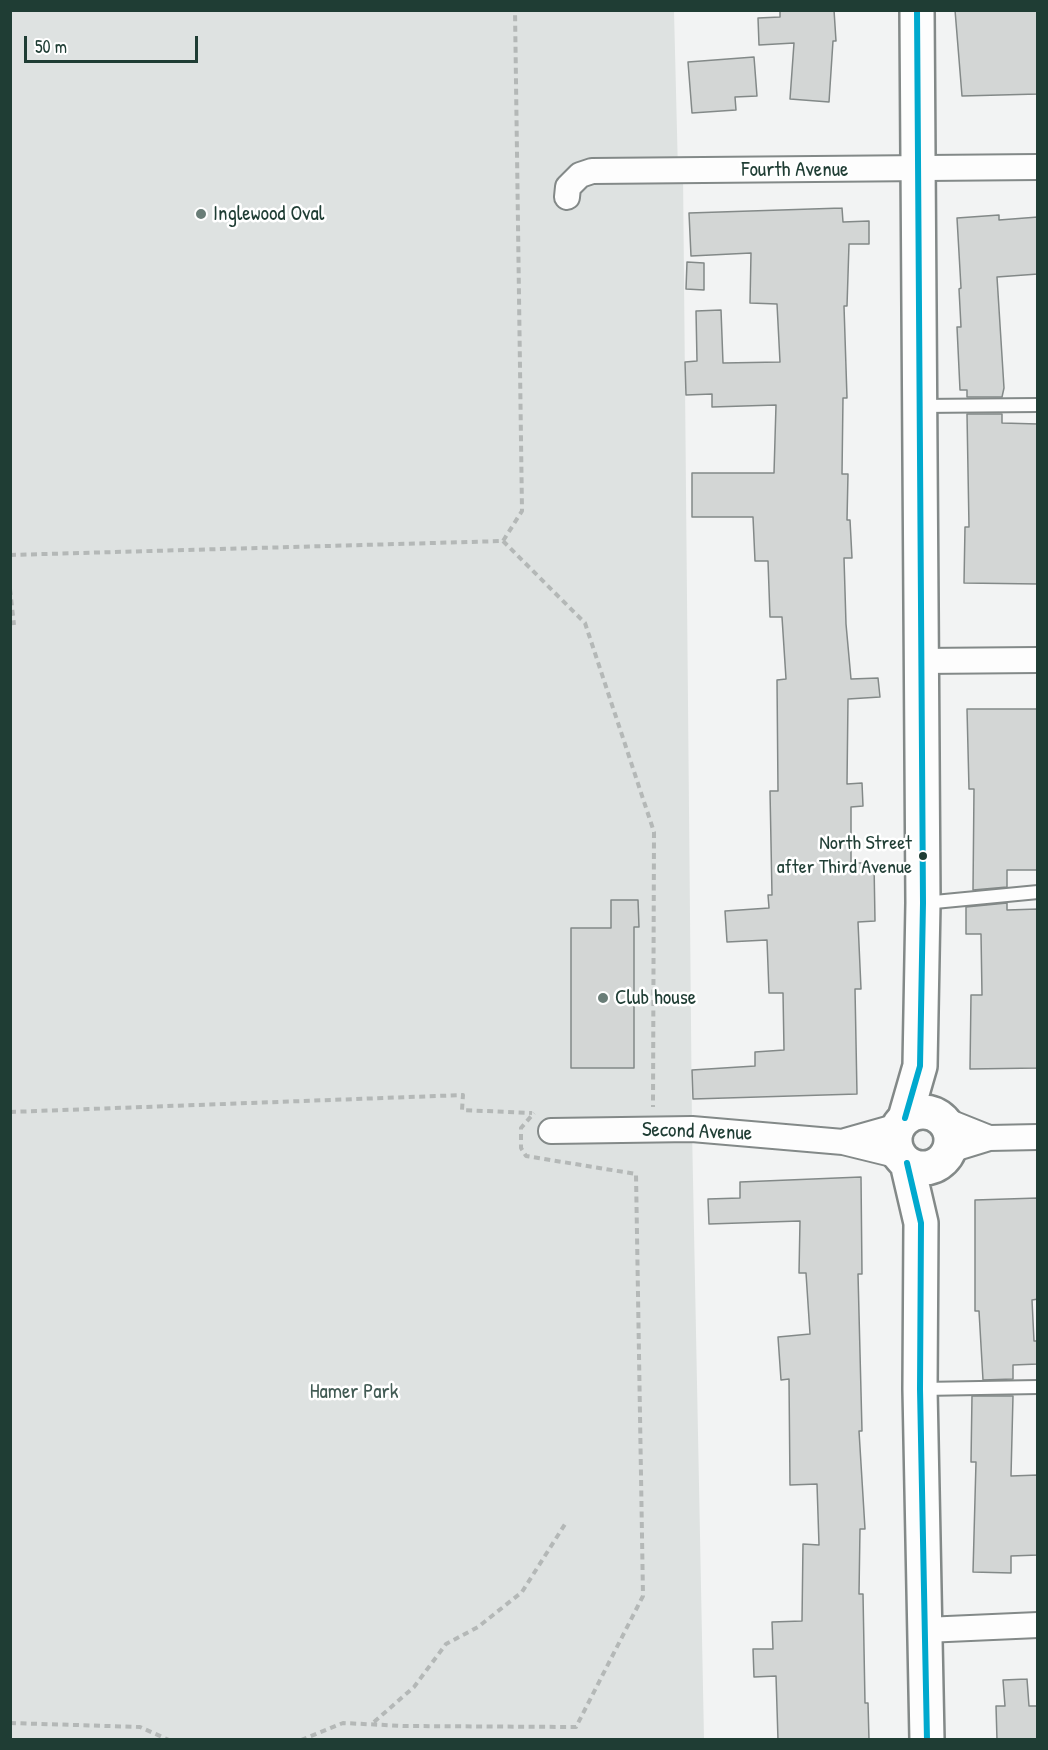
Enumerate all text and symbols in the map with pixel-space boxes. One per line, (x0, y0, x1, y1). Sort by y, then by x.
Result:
scale bar (27, 24, 201, 62)
text: 50 m (35, 34, 67, 59)
street label: Fourth Avenue (742, 157, 848, 183)
place label: Inglewood Oval (213, 201, 324, 227)
marker: Inglewood Oval (194, 207, 208, 221)
place label: North Street after Third Avenue (777, 832, 912, 879)
marker: North Street after Third Avenue (917, 850, 929, 862)
place label: Club house (615, 985, 696, 1011)
marker: Club house (596, 991, 610, 1005)
street label: Second Avenue (641, 1117, 753, 1147)
park label: Hamer Park (310, 1379, 398, 1405)

